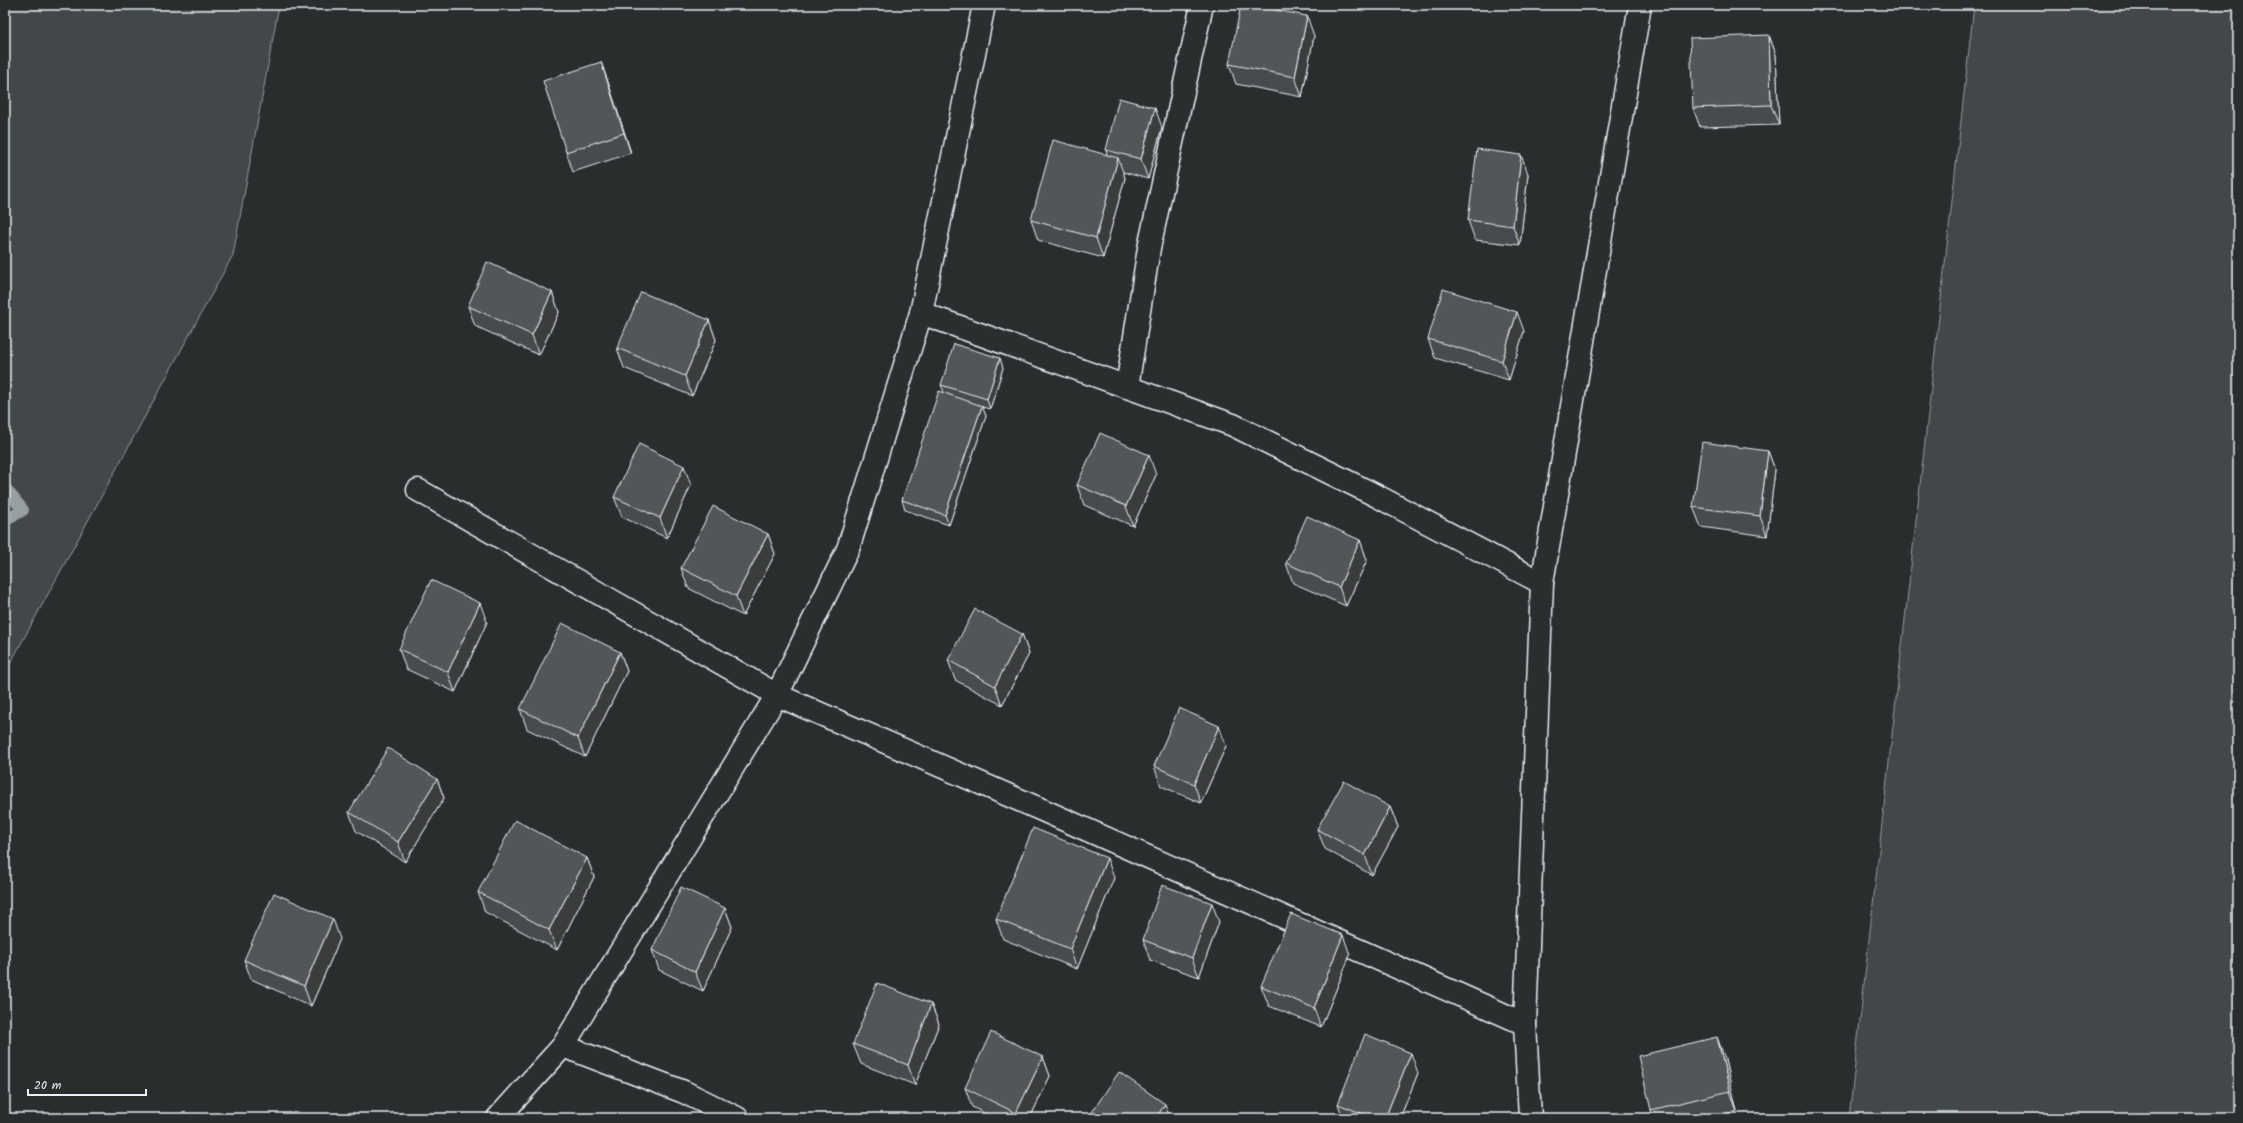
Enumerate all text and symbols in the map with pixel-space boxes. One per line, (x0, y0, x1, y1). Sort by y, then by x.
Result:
scale bar (28, 1071, 146, 1097)
text: 20 m (34, 1076, 62, 1095)

